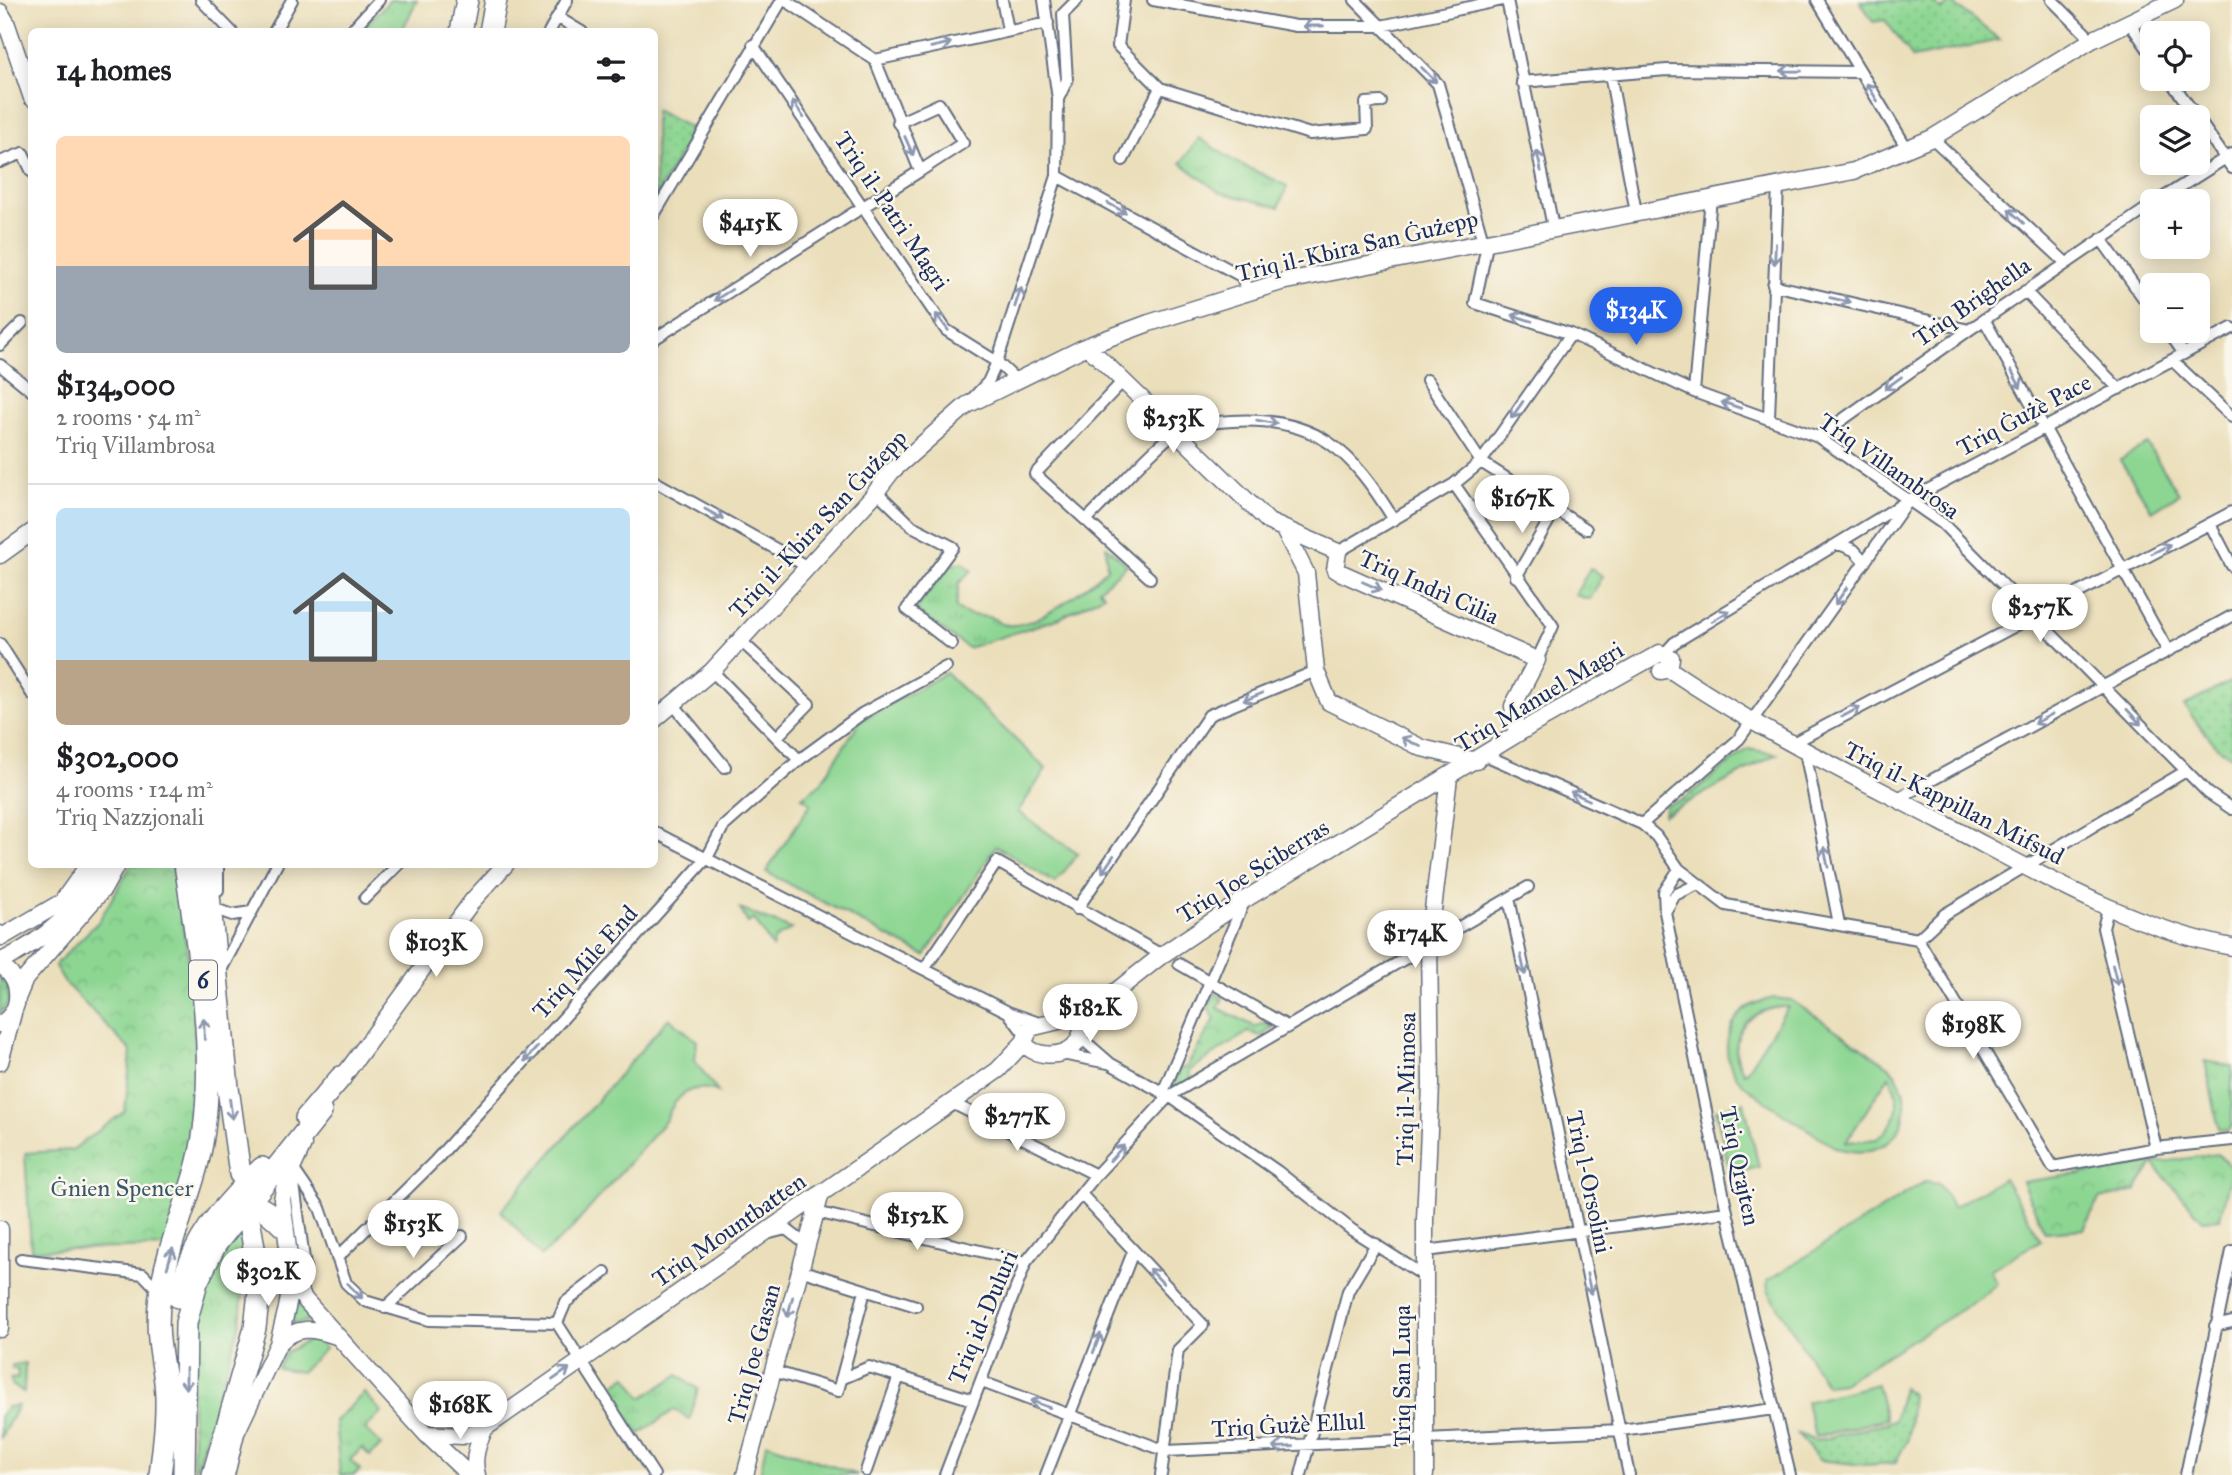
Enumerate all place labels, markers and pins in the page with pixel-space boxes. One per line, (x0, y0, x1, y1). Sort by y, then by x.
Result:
pin: $415K (701, 200, 799, 259)
pin: $134K (1587, 288, 1685, 347)
pin: $253K (1124, 396, 1222, 455)
pin: $167K (1473, 476, 1571, 535)
pin: $257K (1991, 584, 2089, 644)
pin: $174K (1366, 911, 1464, 970)
pin: $103K (387, 920, 485, 979)
pin: $182K (1041, 984, 1139, 1044)
pin: $198K (1924, 1002, 2022, 1061)
pin: $277K (968, 1094, 1066, 1153)
pin: $152K (868, 1192, 966, 1252)
pin: $153K (364, 1200, 462, 1260)
pin: $302K (219, 1248, 317, 1308)
pin: $168K (411, 1382, 509, 1441)

